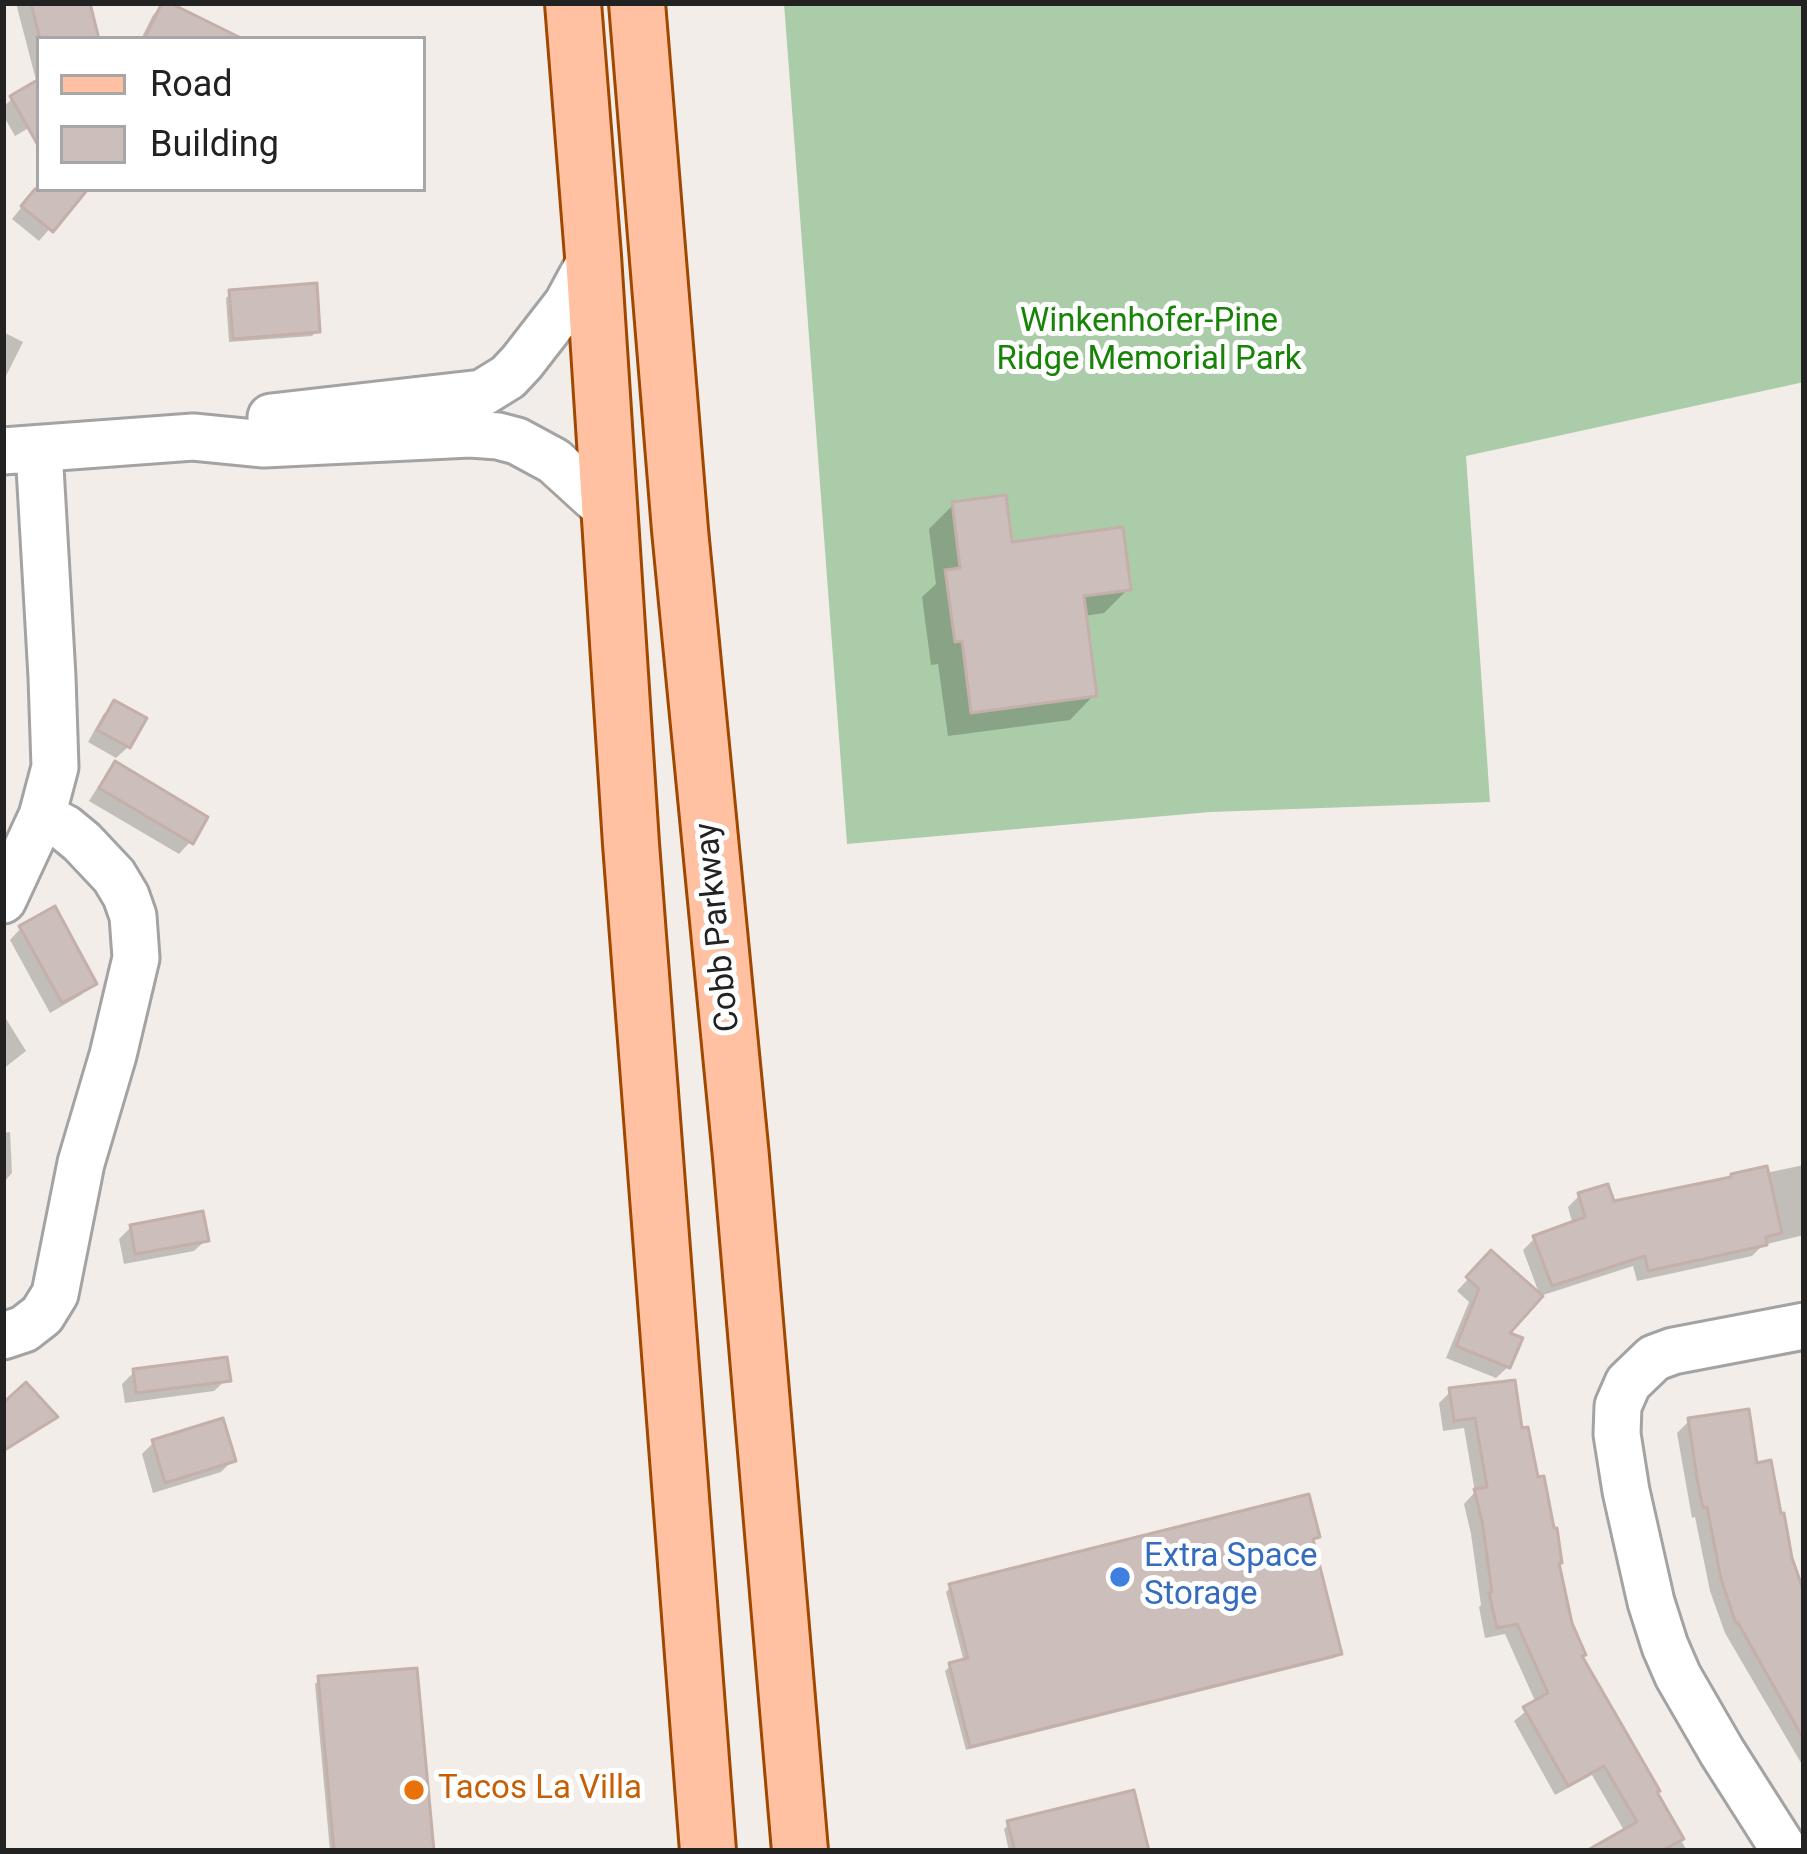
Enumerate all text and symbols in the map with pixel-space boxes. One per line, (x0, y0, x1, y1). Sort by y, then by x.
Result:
legend (36, 36, 426, 192)
text: Road (150, 63, 233, 105)
text: Building (150, 123, 279, 165)
park label: Winkenhofer-Pine Ridge Memorial Park (996, 303, 1302, 381)
street label: Cobb Parkway (688, 820, 750, 1034)
place label: Extra Space Storage (1144, 1538, 1317, 1616)
marker: Extra Space Storage (1107, 1564, 1133, 1590)
place label: Tacos La Villa (438, 1770, 642, 1810)
marker: Tacos La Villa (401, 1777, 427, 1803)

